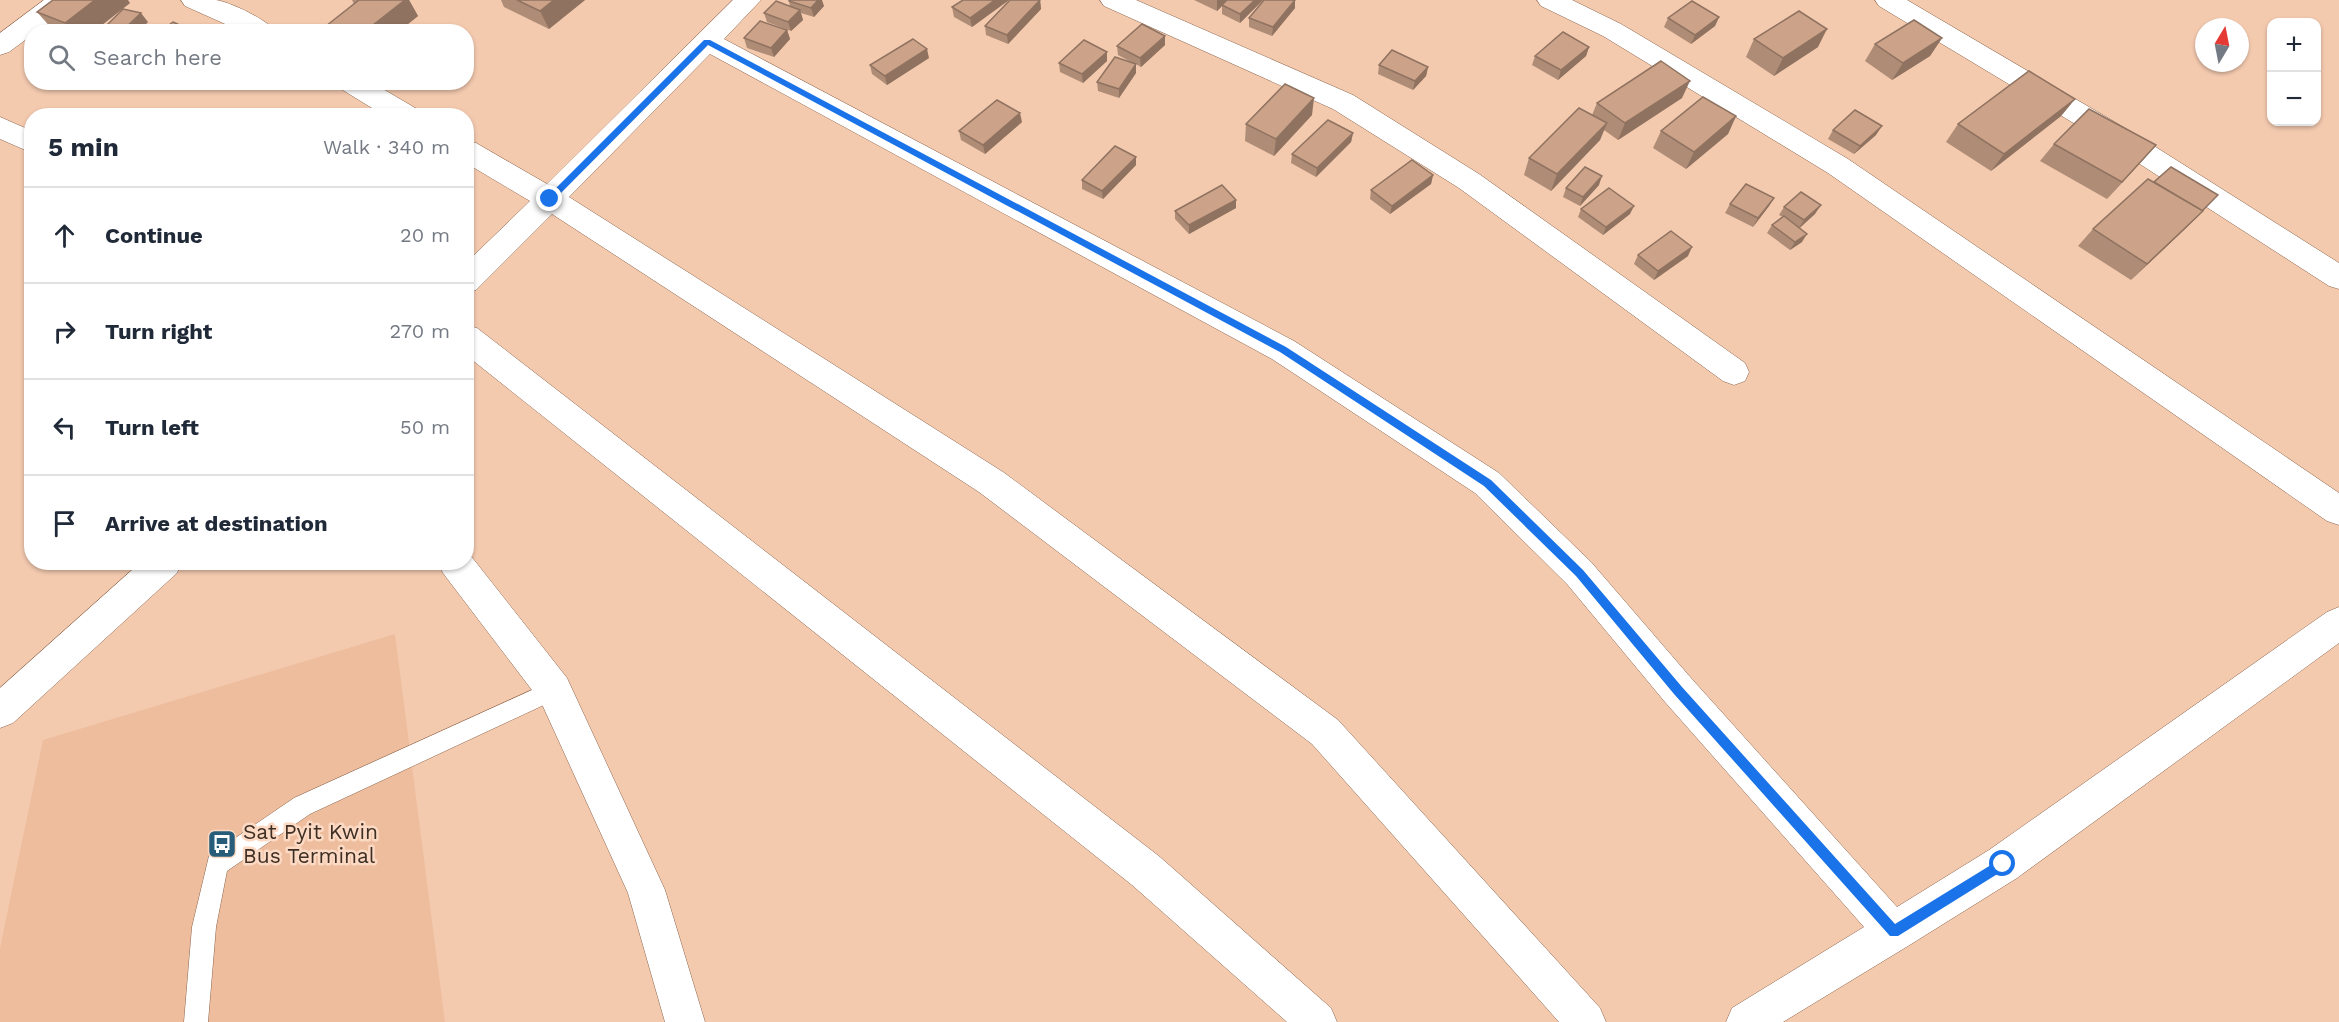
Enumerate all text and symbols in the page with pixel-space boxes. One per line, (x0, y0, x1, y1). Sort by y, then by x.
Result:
north arrow (2195, 18, 2249, 72)
map controls (2267, 18, 2321, 126)
button: + (2267, 18, 2321, 72)
search box (24, 24, 474, 90)
icon: search (45, 41, 78, 74)
text: Search here (93, 45, 222, 70)
button: − (2267, 72, 2321, 126)
text: 5 min (48, 132, 119, 162)
text: Walk · 340 m (323, 135, 450, 159)
route end (536, 185, 562, 211)
icon: ahead (48, 219, 81, 252)
text: Continue (105, 223, 203, 248)
text: 20 m (400, 223, 450, 247)
icon: right (48, 315, 81, 348)
text: Turn right (105, 319, 212, 344)
text: 270 m (390, 319, 450, 343)
icon: left (48, 411, 81, 444)
text: Turn left (105, 415, 199, 440)
text: 50 m (400, 415, 450, 439)
icon: arrive (48, 507, 81, 540)
text: Arrive at destination (105, 511, 328, 536)
place label: Sat Pyit Kwin Bus Terminal (243, 819, 378, 868)
bus stop icon: Sat Pyit Kwin Bus Terminal (206, 828, 238, 860)
route start (1989, 850, 2015, 876)

